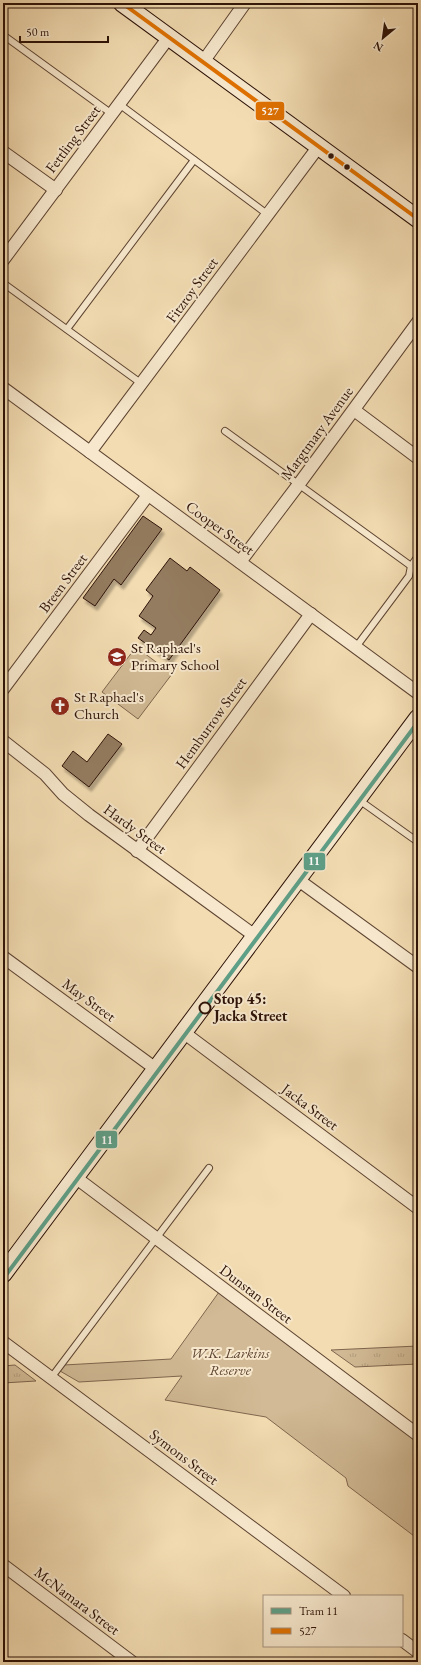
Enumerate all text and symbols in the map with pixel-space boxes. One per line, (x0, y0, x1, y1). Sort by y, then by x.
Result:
scale bar (20, 18, 108, 44)
north arrow (363, 18, 403, 58)
text: 50 m (26, 24, 50, 40)
text: N (371, 38, 385, 55)
street label: Fettling Street (41, 101, 104, 176)
line badge: 527 (255, 101, 285, 121)
text: 527 (261, 104, 279, 118)
unlabelled marker (326, 151, 336, 161)
unlabelled marker (342, 162, 352, 172)
street label: Fitzroy Street (161, 253, 222, 326)
street label: Margtmary Avenue (276, 382, 357, 483)
street label: Cooper Street (182, 496, 259, 559)
street label: Breen Street (34, 549, 91, 616)
place label: St Raphael's Primary School (131, 638, 220, 674)
school or university icon: St Raphael's Primary School (106, 646, 128, 668)
street label: Hemburrow Street (171, 673, 250, 772)
place label: St Raphael's Church (74, 687, 144, 723)
church icon: St Raphael's Church (49, 695, 71, 717)
street label: Hardy Street (100, 799, 171, 858)
line badge: 11 (303, 852, 326, 871)
text: 11 (308, 854, 320, 868)
street label: May Street (59, 974, 120, 1026)
place label: Stop 45: Jacka Street (212, 989, 288, 1025)
marker: Stop 45: Jacka Street (198, 1001, 212, 1015)
street label: Jacka Street (277, 1078, 343, 1134)
line badge: 11 (95, 1130, 118, 1149)
text: 11 (101, 1133, 113, 1147)
street label: Dunstan Street (216, 1260, 297, 1327)
park label: W.K. Larkins Reserve (191, 1343, 270, 1379)
street label: Symons Street (146, 1425, 223, 1489)
street label: McNamara Street (31, 1562, 124, 1639)
legend (263, 1595, 403, 1647)
text: Tram 11 (299, 1603, 338, 1619)
text: 527 (299, 1623, 317, 1639)

